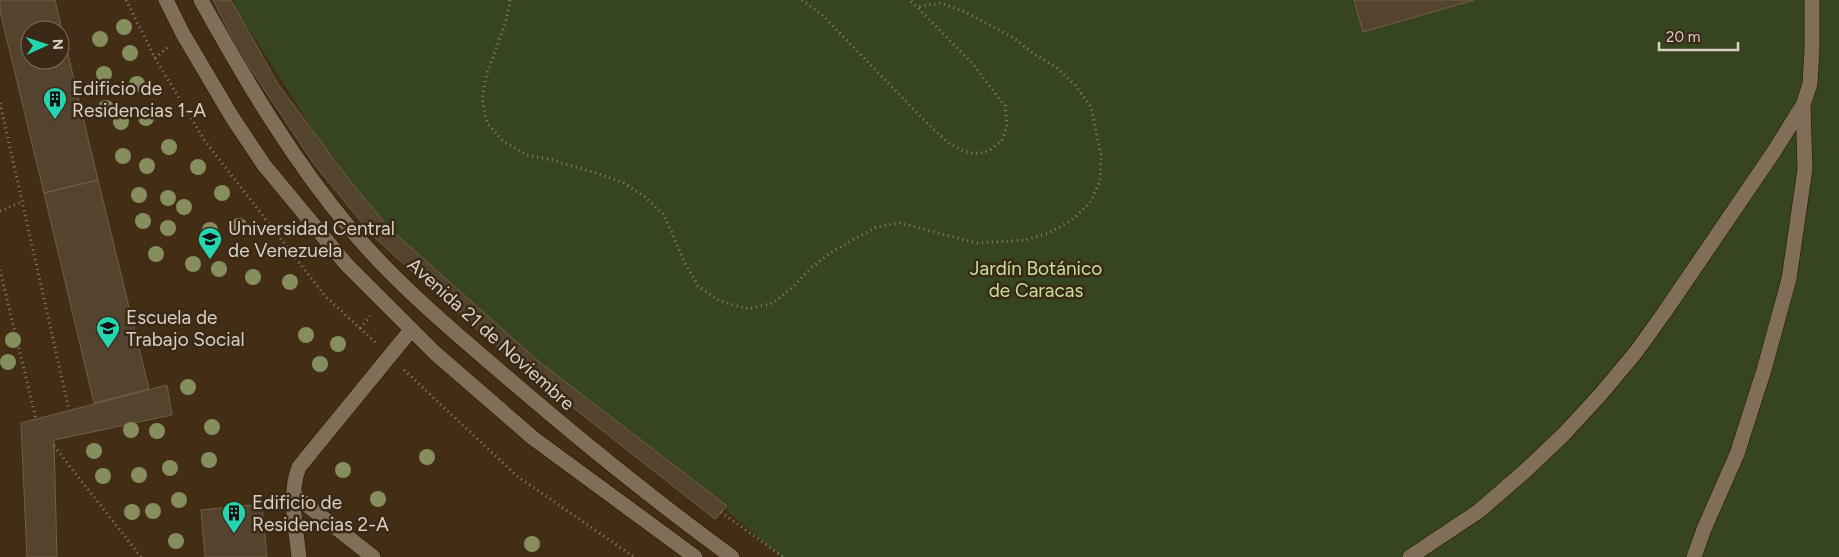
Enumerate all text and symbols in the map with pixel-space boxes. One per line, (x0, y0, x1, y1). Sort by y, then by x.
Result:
north arrow (20, 20, 70, 70)
scale bar (1659, 20, 1738, 52)
text: 20 m (1666, 28, 1700, 46)
text: N (49, 38, 66, 50)
place label: Edificio de Residencias 1-A (72, 77, 206, 122)
building icon: Edificio de Residencias 1-A (42, 86, 68, 120)
place label: Universidad Central de Venezuela (228, 217, 395, 262)
school or university icon: Universidad Central de Venezuela (197, 226, 223, 260)
street label: Avenida 21 de Noviembre (403, 253, 579, 415)
park label: Jardín Botánico de Caracas (970, 257, 1102, 302)
place label: Escuela de Trabajo Social (126, 306, 245, 351)
school or university icon: Escuela de Trabajo Social (95, 315, 121, 349)
place label: Edificio de Residencias 2-A (252, 491, 389, 536)
building icon: Edificio de Residencias 2-A (221, 500, 247, 534)

